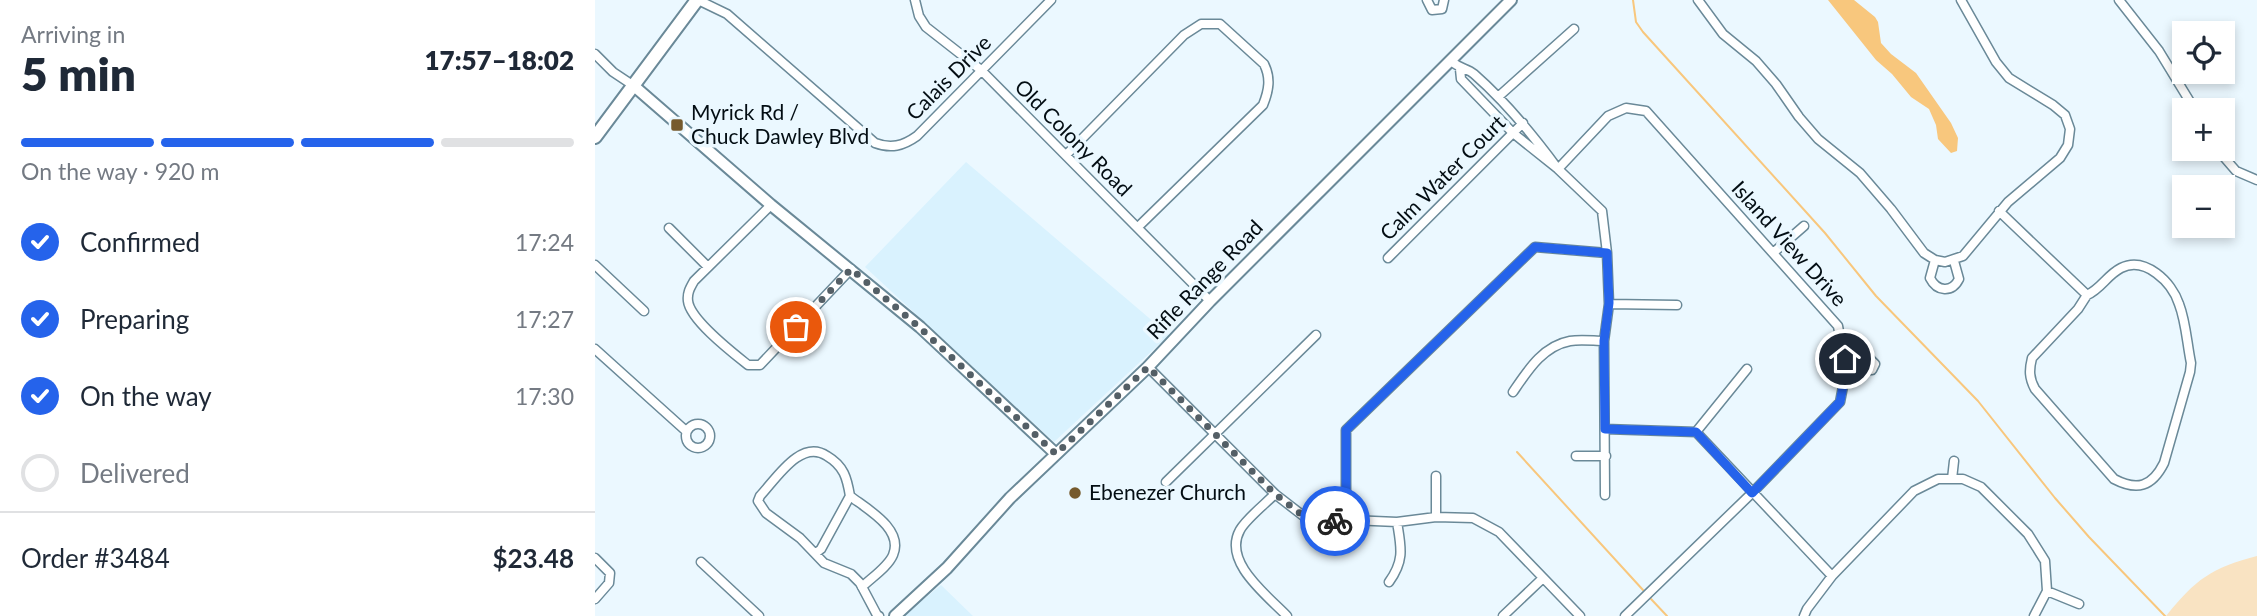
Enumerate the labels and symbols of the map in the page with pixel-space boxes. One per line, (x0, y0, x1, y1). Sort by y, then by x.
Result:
street label: Calais Drive (900, 29, 995, 124)
street label: Old Colony Road (1010, 73, 1138, 201)
place label: Myrick Rd / Chuck Dawley Blvd (691, 99, 869, 148)
street label: Calm Water Court (1374, 109, 1510, 245)
marker: Myrick Rd / Chuck Dawley Blvd (669, 117, 685, 133)
street label: Island View Drive (1727, 175, 1853, 311)
street label: Rifle Range Road (1141, 214, 1267, 344)
pin (766, 297, 826, 357)
pin (1815, 329, 1875, 389)
place label: Ebenezer Church (1089, 479, 1246, 504)
marker: Ebenezer Church (1067, 485, 1083, 501)
courier (1300, 486, 1370, 556)

